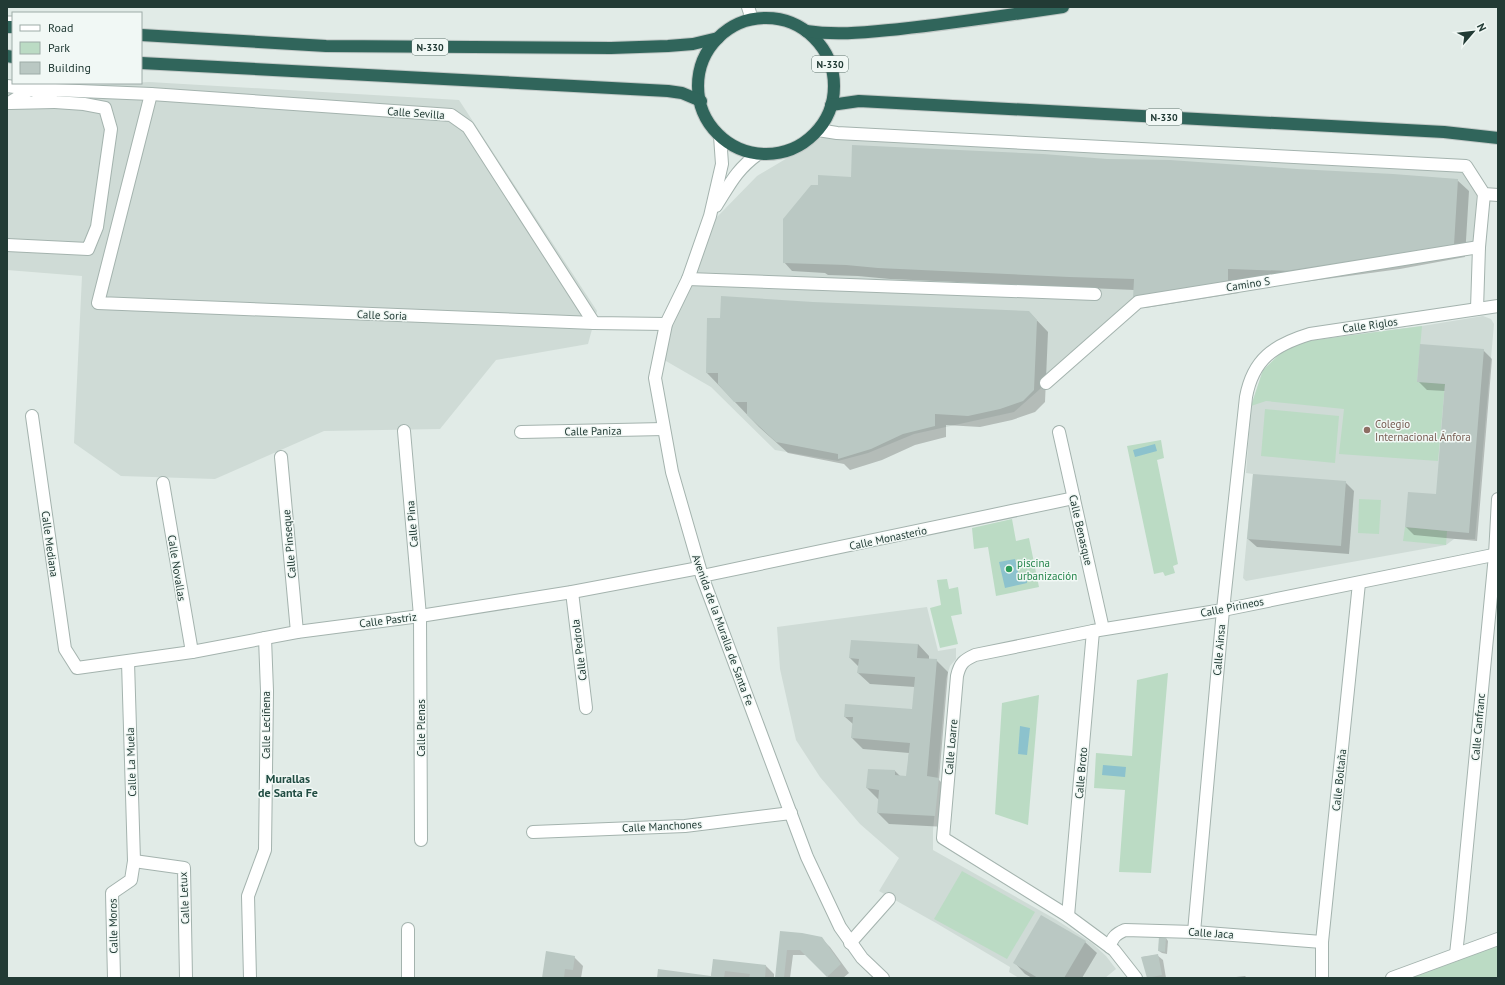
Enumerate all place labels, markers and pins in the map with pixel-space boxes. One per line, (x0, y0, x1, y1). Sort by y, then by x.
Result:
place label: Colegio Internacional Ánfora (1375, 417, 1471, 444)
marker: Colegio Internacional Ánfora (1362, 425, 1372, 435)
place label: piscina urbanización (1017, 556, 1077, 583)
marker: piscina urbanización (1004, 564, 1014, 574)

